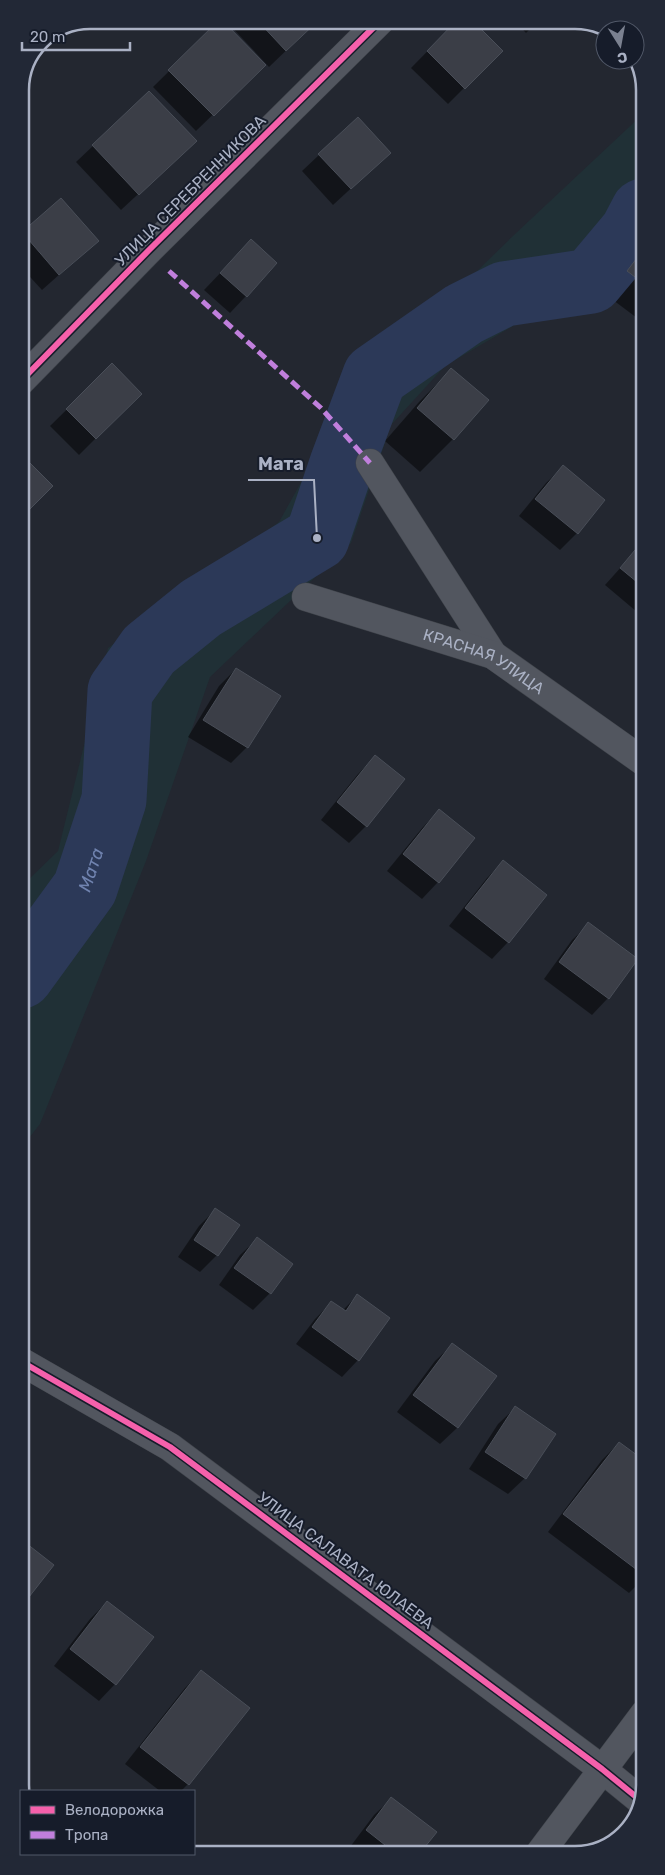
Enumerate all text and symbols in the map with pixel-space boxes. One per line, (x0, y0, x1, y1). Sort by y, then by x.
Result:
scale bar (22, 20, 130, 52)
north arrow (595, 20, 645, 70)
text: 20 m (30, 28, 65, 46)
text: С (616, 48, 629, 67)
street label: УЛИЦА СЕРЕБРЕННИКОВА (111, 111, 270, 270)
callout: Мата (248, 447, 314, 480)
text: Мата (258, 453, 304, 475)
street label: КРАСНАЯ УЛИЦА (421, 625, 548, 698)
water label: Мата (74, 845, 109, 894)
street label: УЛИЦА САЛАВАТА ЮЛАЕВА (254, 1488, 438, 1633)
legend (20, 1790, 195, 1855)
text: Велодорожка (65, 1801, 164, 1819)
text: Тропа (65, 1826, 108, 1844)

